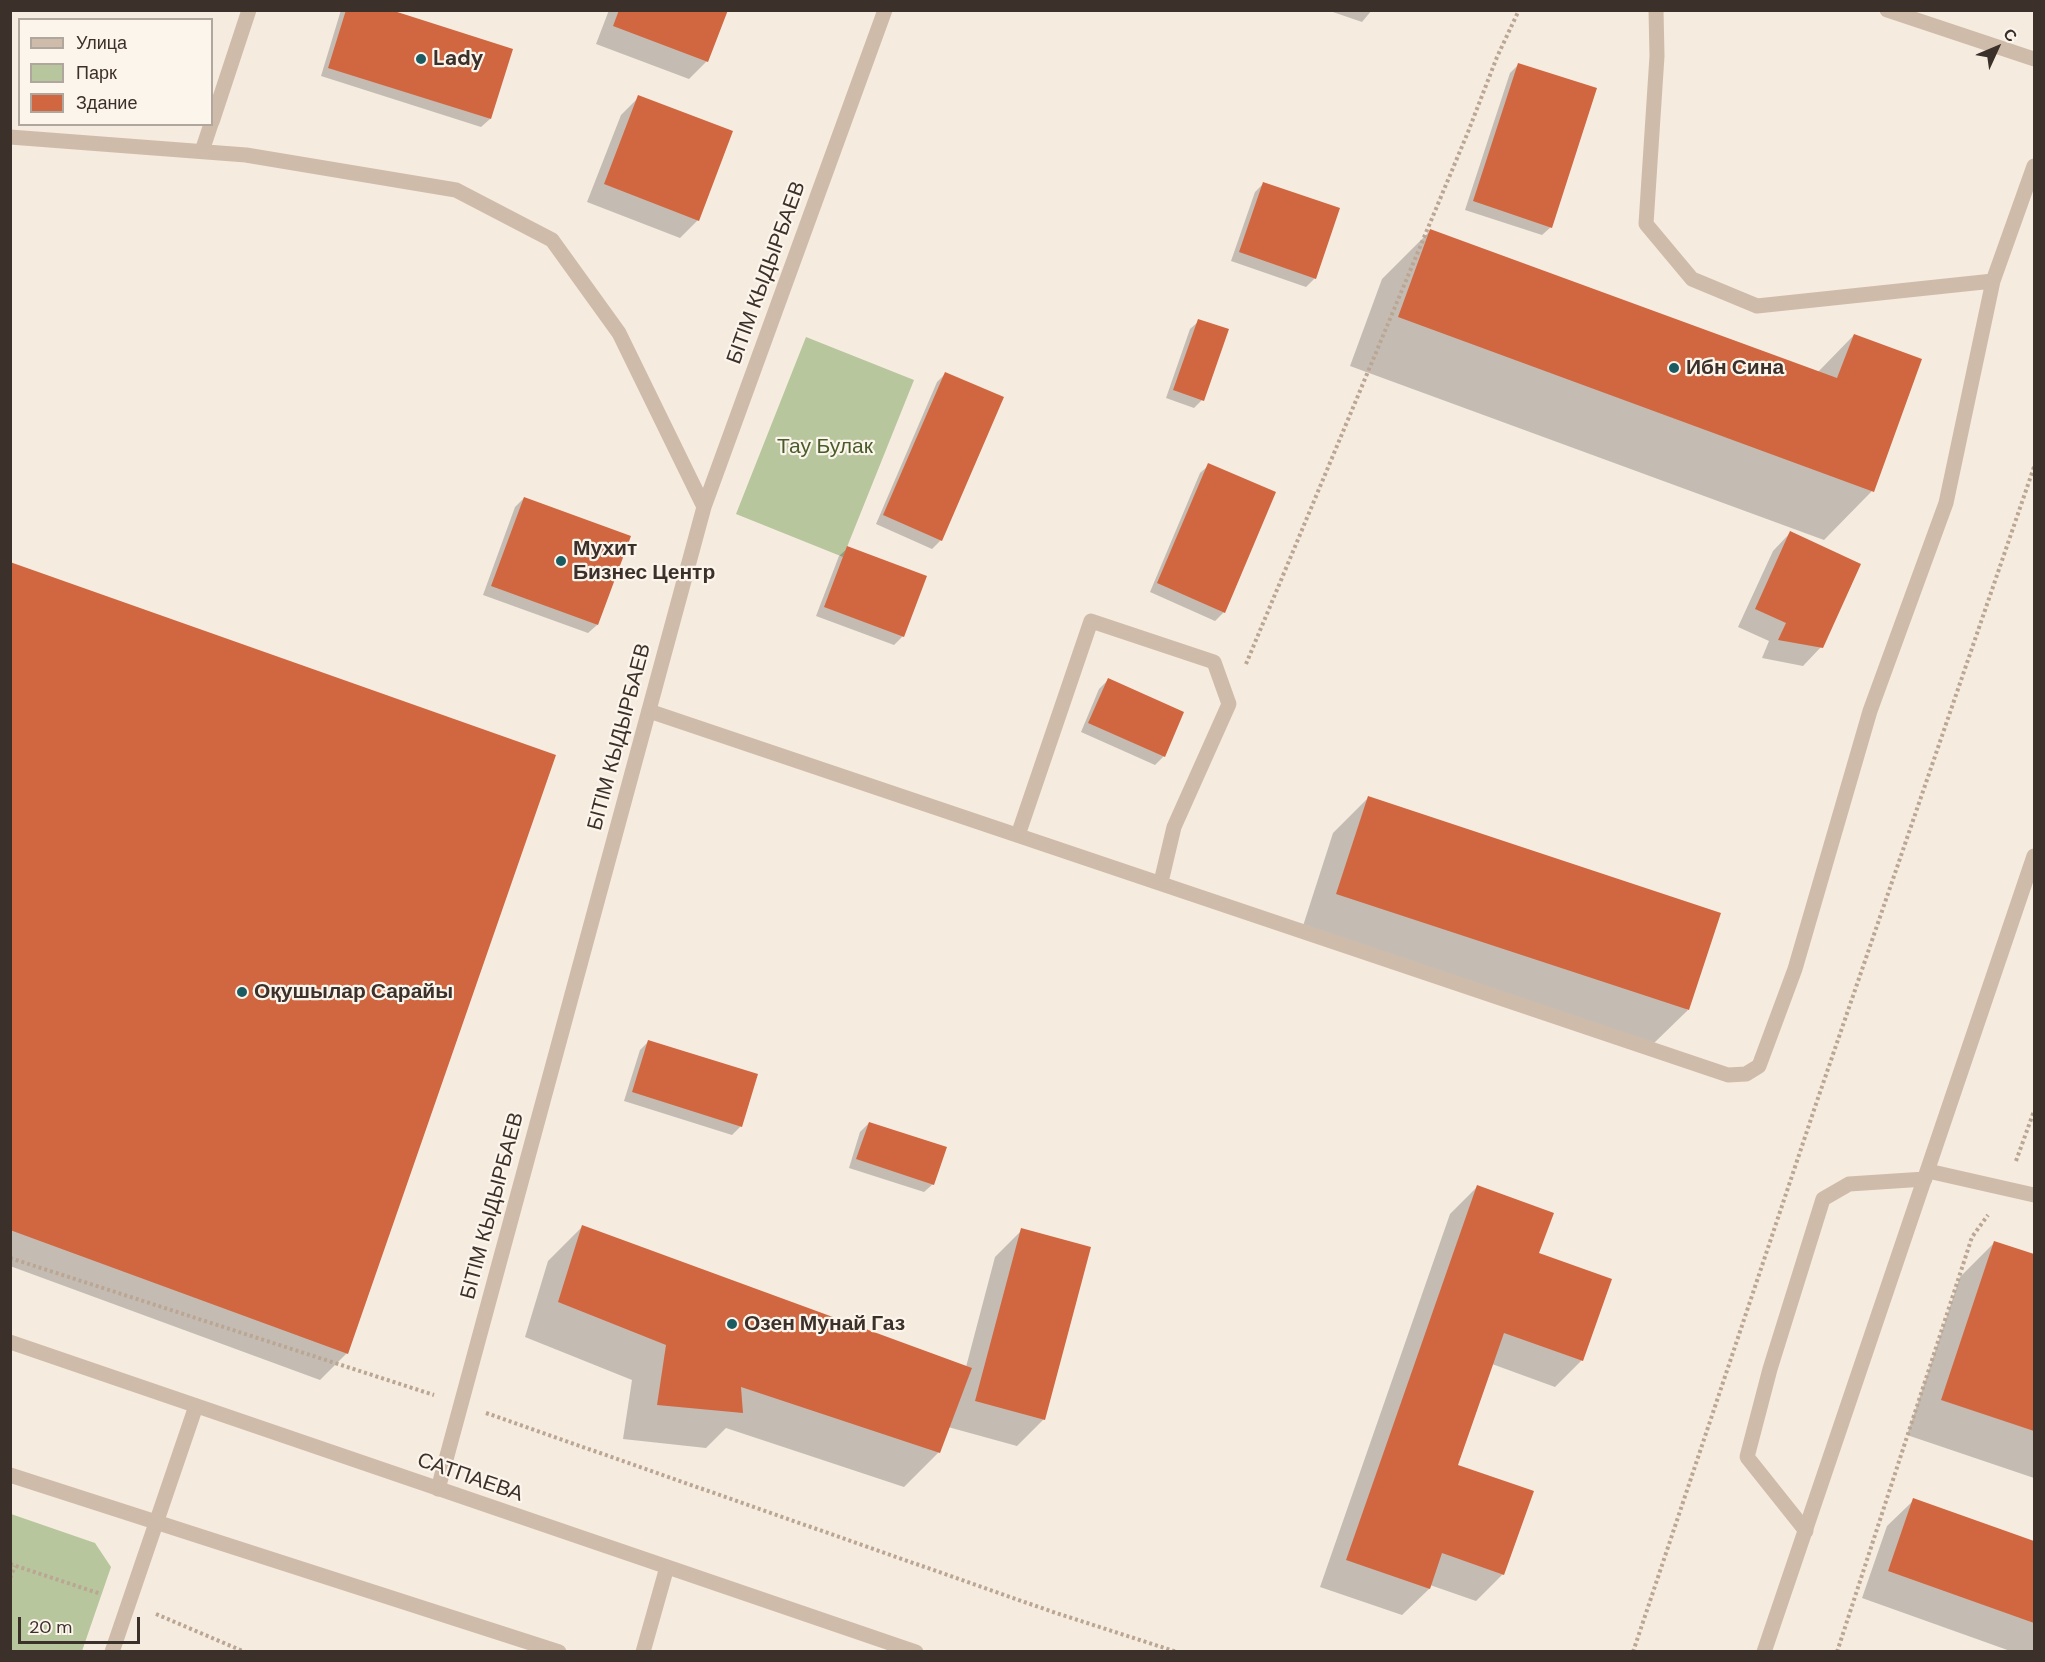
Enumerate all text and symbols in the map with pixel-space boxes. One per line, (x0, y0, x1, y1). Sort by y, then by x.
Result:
legend (18, 18, 213, 126)
north arrow (1967, 18, 2027, 78)
text: С (1999, 24, 2022, 47)
text: Улица (76, 31, 127, 55)
place label: Lady (433, 46, 483, 72)
marker: Lady (414, 52, 428, 66)
text: Парк (76, 61, 117, 85)
text: Здание (76, 91, 137, 115)
street label: БIТIМ КЫДЫРБАЕВ (722, 178, 812, 368)
place label: Ибн Сина (1686, 355, 1784, 381)
marker: Ибн Сина (1667, 361, 1681, 375)
park label: Тау Булак (777, 434, 873, 460)
place label: Мухит Бизнес Центр (573, 536, 715, 586)
marker: Мухит Бизнес Центр (554, 554, 568, 568)
street label: БIТIМ КЫДЫРБАЕВ (583, 641, 657, 833)
place label: Оқушылар Сарайы (254, 979, 453, 1005)
marker: Оқушылар Сарайы (235, 985, 249, 999)
street label: БIТIМ КЫДЫРБАЕВ (456, 1110, 530, 1302)
place label: Озен Мунай Газ (744, 1311, 905, 1337)
marker: Озен Мунай Газ (725, 1317, 739, 1331)
street label: САТПАЕВА (414, 1448, 526, 1508)
scale bar (21, 1605, 142, 1643)
text: 20 m (29, 1615, 72, 1639)

